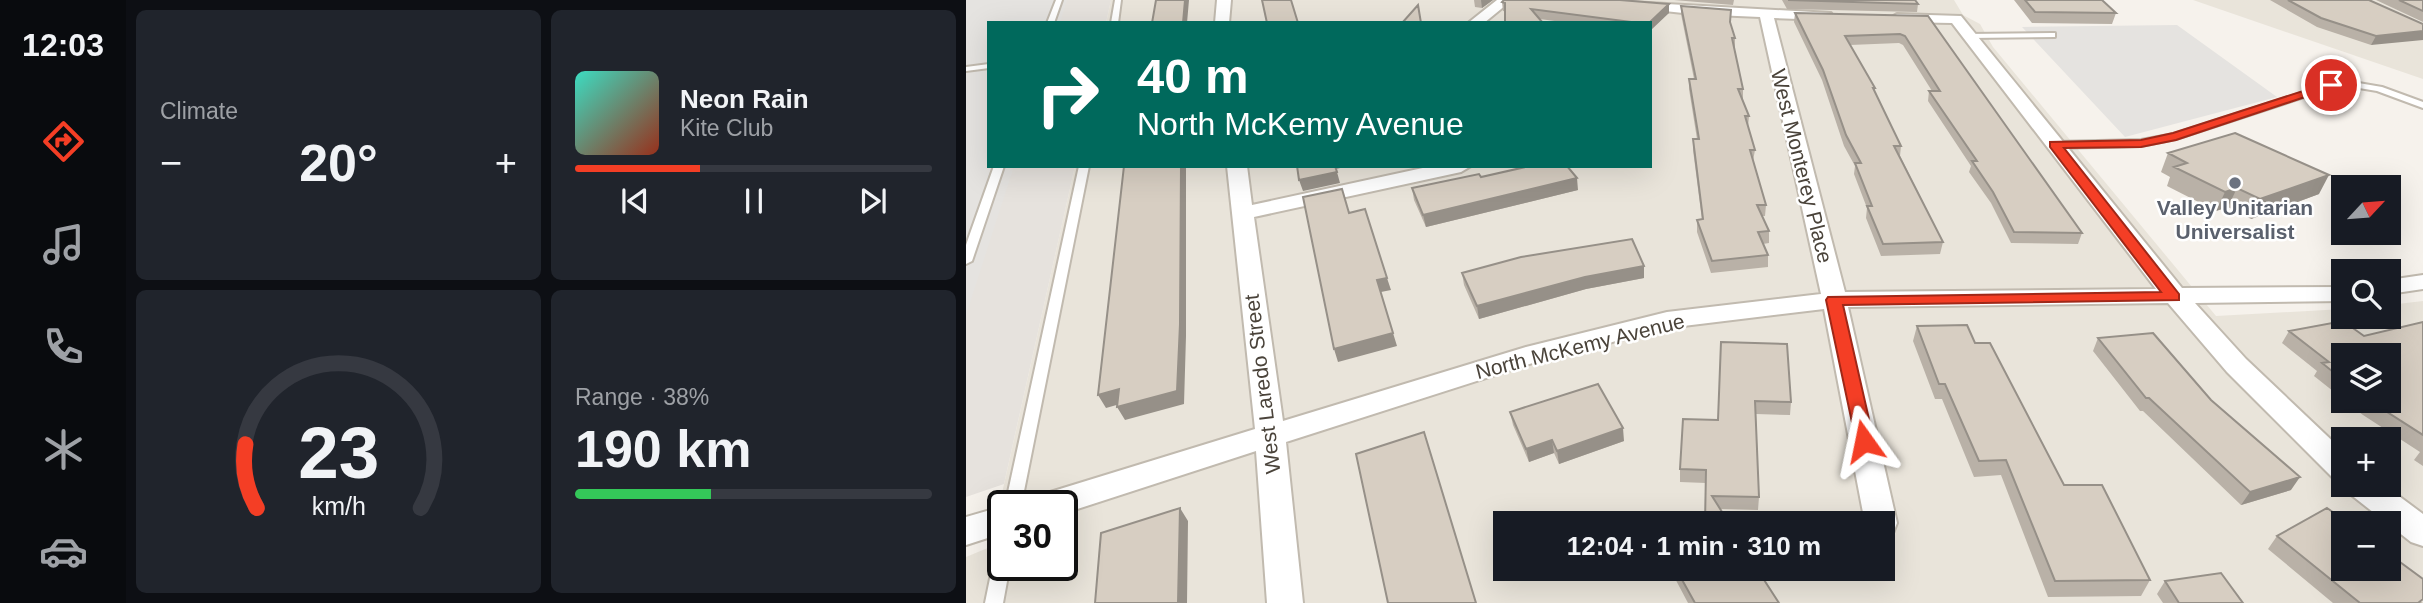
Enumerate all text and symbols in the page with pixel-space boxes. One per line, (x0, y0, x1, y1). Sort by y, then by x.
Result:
text: 12:03 (22, 27, 104, 63)
icon: right (1022, 49, 1113, 140)
text: 40 m (1137, 49, 1249, 103)
pin (2301, 55, 2361, 115)
icon: arrive (2312, 66, 2350, 104)
street label: West Monterey Place (1767, 67, 1837, 265)
text: Neon Rain (680, 84, 809, 114)
text: Climate (160, 98, 238, 124)
text: North McKemy Avenue (1137, 106, 1464, 142)
text: Kite Club (680, 115, 773, 141)
icon: directions (39, 117, 88, 166)
text: 20° (299, 134, 378, 192)
text: − (160, 142, 182, 184)
text: + (495, 142, 517, 184)
marker: Valley Unitarian Universalist (2227, 175, 2243, 191)
north arrow (2331, 175, 2401, 245)
map controls (2331, 175, 2401, 581)
icon: previous (616, 182, 654, 220)
icon: pause (735, 182, 773, 220)
icon: next (854, 182, 892, 220)
place label: Valley Unitarian Universalist (2157, 196, 2313, 243)
icon: music (39, 220, 88, 269)
button: search (2331, 259, 2401, 329)
street label: West Laredo Street (1240, 293, 1284, 475)
street label: North McKemy Avenue (1473, 309, 1687, 383)
icon: phone (39, 322, 88, 371)
button: layers (2331, 343, 2401, 413)
text: Range · 38% (575, 384, 709, 410)
position arrow (1827, 404, 1901, 478)
text: 23 (298, 412, 379, 493)
text: 190 km (575, 420, 751, 478)
icon: climate (39, 425, 88, 474)
button: + (2331, 427, 2401, 497)
speed limit sign: 30 (987, 490, 1078, 581)
text: km/h (311, 491, 366, 519)
button: − (2331, 511, 2401, 581)
icon: car (39, 527, 88, 576)
text: 12:04 · 1 min · 310 m (1567, 531, 1821, 561)

